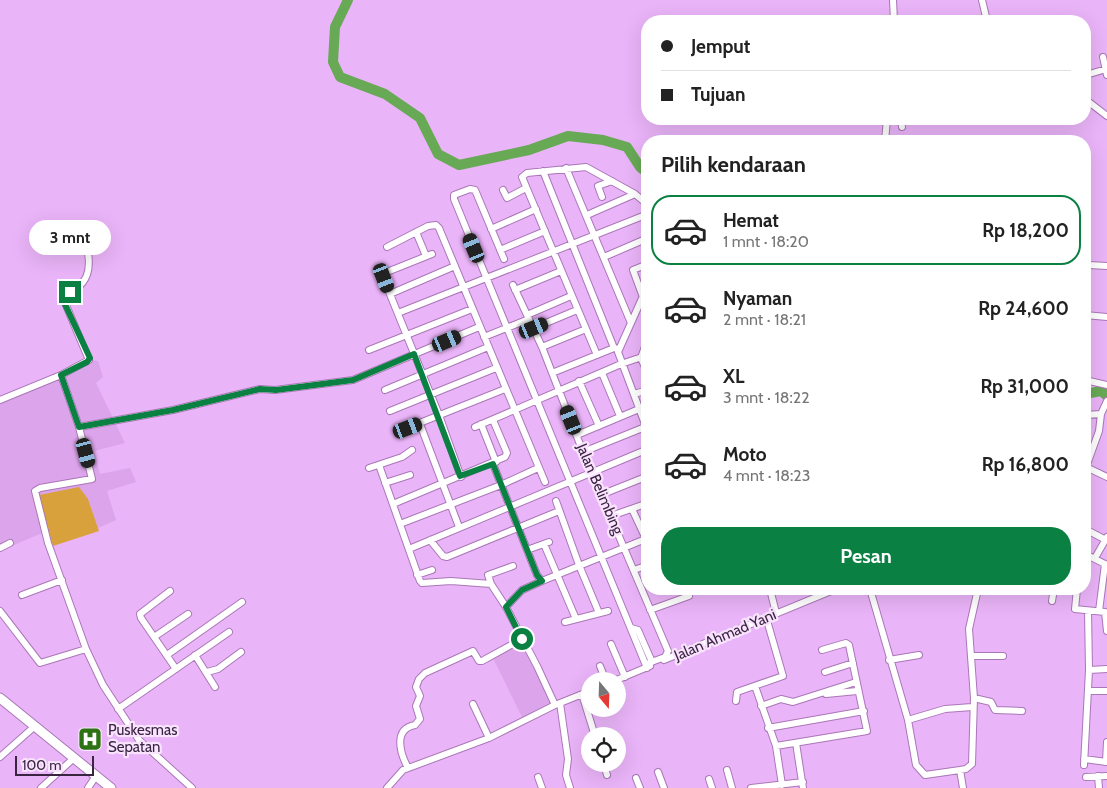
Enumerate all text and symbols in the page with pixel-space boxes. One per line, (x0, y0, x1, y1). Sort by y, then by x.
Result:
text: Jemput (691, 35, 750, 58)
text: Tujuan (691, 83, 745, 106)
text: Pilih kendaraan (661, 151, 806, 178)
icon: car (663, 208, 708, 253)
text: Hemat (723, 209, 779, 232)
text: Rp 18,200 (982, 219, 1069, 242)
callout: 3 mnt (29, 220, 111, 254)
text: 3 mnt (50, 228, 90, 247)
car (461, 231, 486, 265)
text: 1 mnt · 18:20 (723, 232, 809, 251)
car (371, 261, 396, 295)
route end (59, 281, 81, 303)
icon: car (663, 286, 708, 331)
text: Nyaman (723, 287, 792, 310)
text: Rp 24,600 (978, 297, 1069, 320)
text: 2 mnt · 18:21 (723, 310, 806, 329)
car (517, 315, 550, 341)
car (430, 328, 463, 354)
icon: car (663, 364, 708, 409)
text: XL (723, 365, 744, 388)
text: Rp 31,000 (980, 375, 1069, 398)
text: 3 mnt · 18:22 (723, 388, 810, 407)
car (558, 403, 583, 437)
car (391, 416, 424, 440)
car (74, 437, 97, 469)
street label: Jalan Belimbing (572, 440, 627, 538)
icon: car (663, 442, 708, 487)
text: Moto (723, 443, 767, 466)
text: Rp 16,800 (982, 453, 1069, 476)
text: 4 mnt · 18:23 (723, 466, 810, 485)
button: Pesan (661, 527, 1071, 585)
street label: Jalan Ahmad Yani (670, 605, 779, 665)
route start (511, 628, 533, 650)
north arrow (581, 672, 626, 718)
map controls (581, 672, 626, 772)
place label: Puskesmas Sepatan (108, 721, 177, 756)
hospital icon: Puskesmas Sepatan (77, 726, 103, 752)
button: locate (581, 727, 626, 772)
scale bar (15, 753, 94, 776)
text: 100 m (22, 756, 62, 774)

